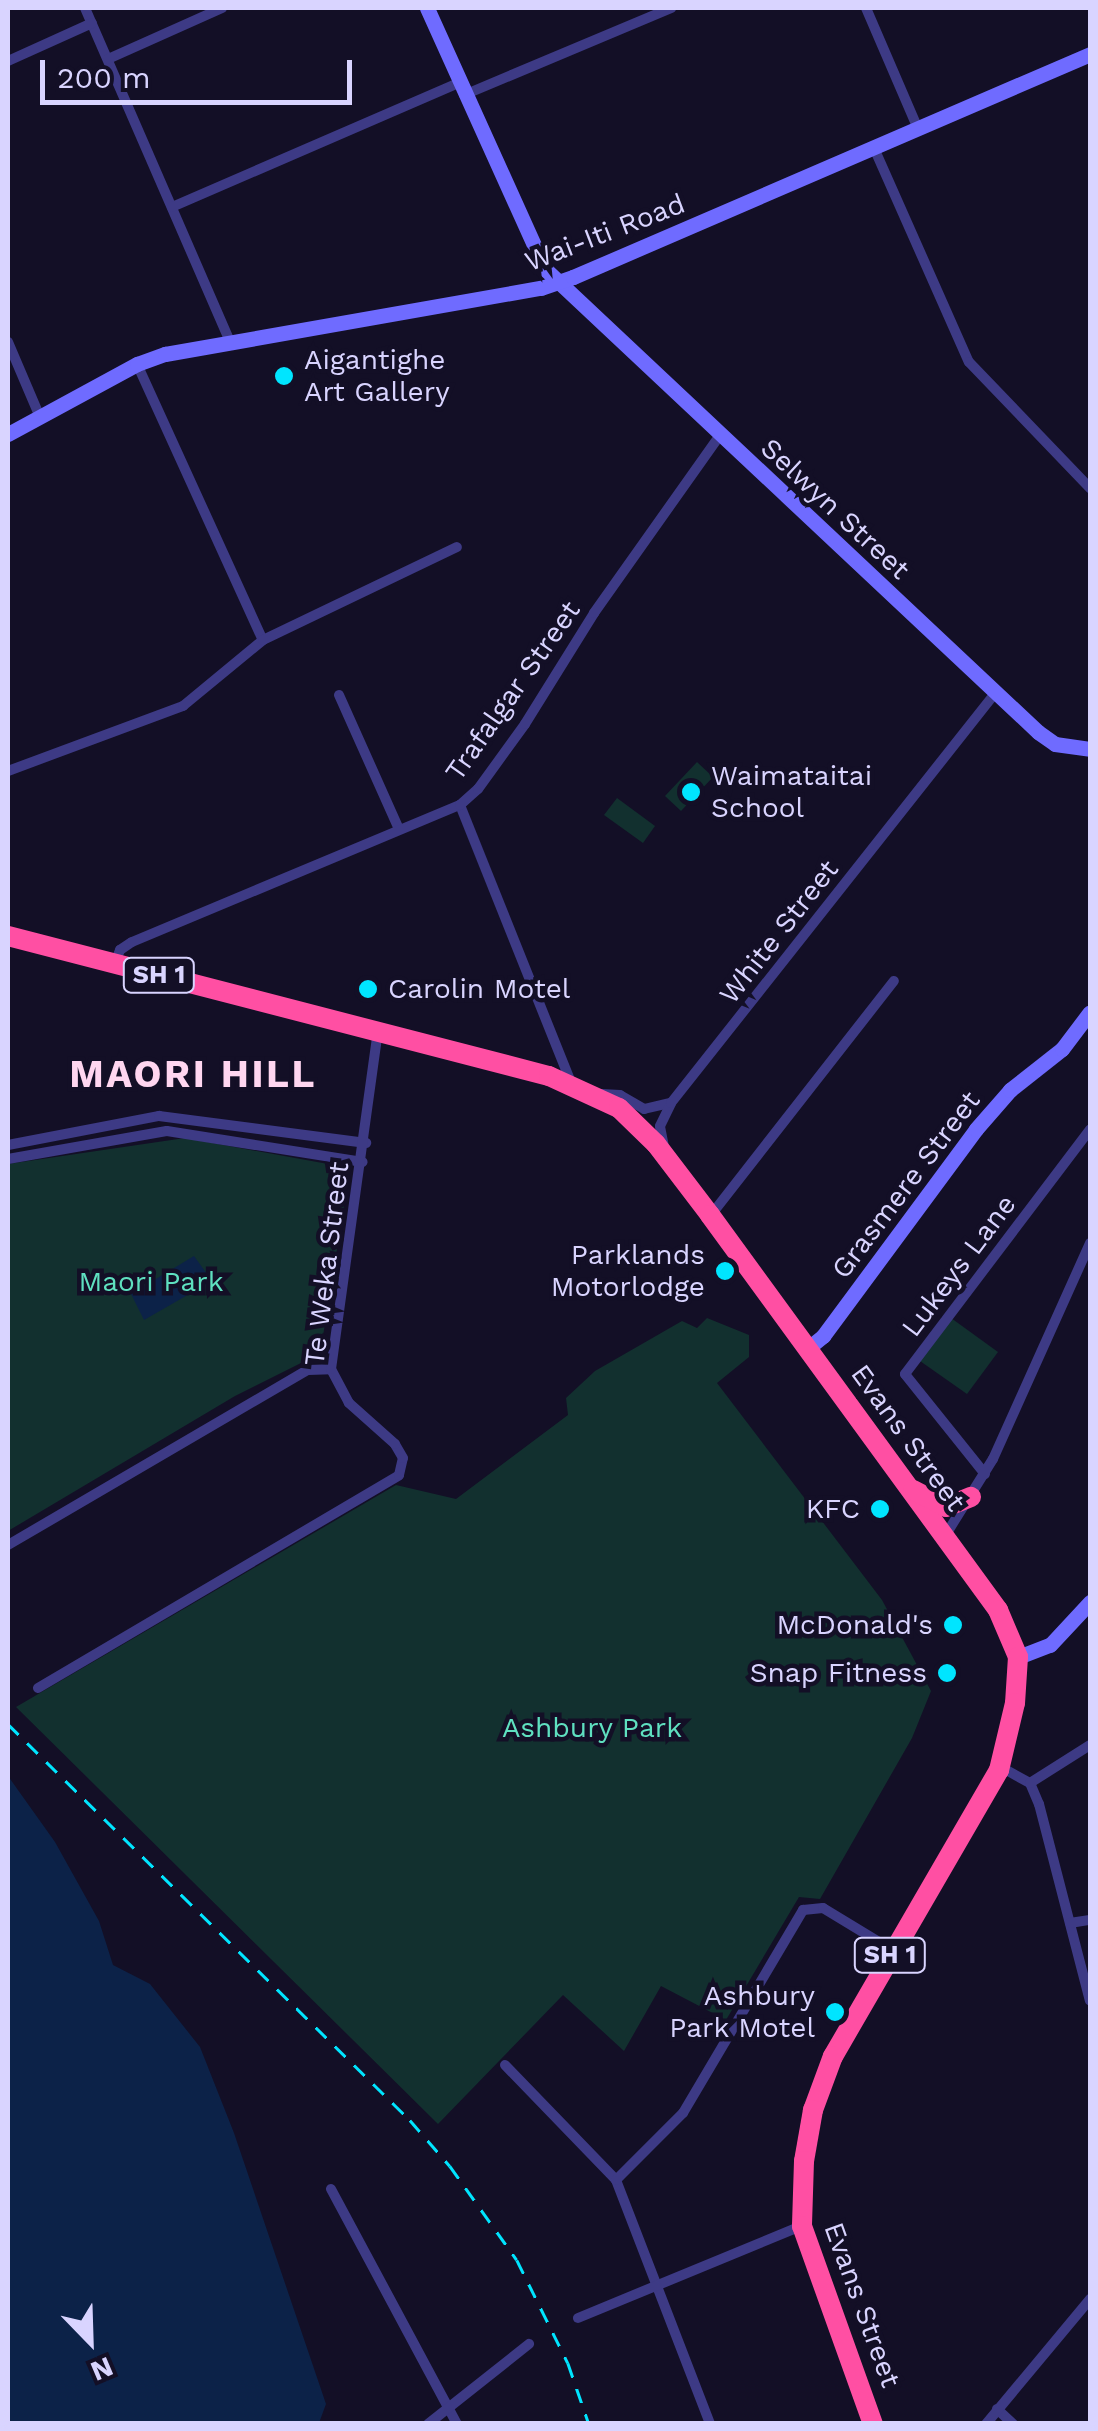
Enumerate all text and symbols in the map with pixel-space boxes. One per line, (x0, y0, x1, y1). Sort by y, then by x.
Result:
scale bar (45, 40, 358, 102)
text: 200 m (57, 60, 151, 95)
street label: Wai-Iti Road (520, 187, 690, 279)
place label: Aigantighe Art Gallery (304, 343, 450, 409)
marker: Aigantighe Art Gallery (273, 365, 295, 387)
street label: Selwyn Street (754, 432, 916, 586)
street label: Trafalgar Street (438, 594, 588, 788)
place label: Waimataitai School (711, 759, 872, 825)
marker: Waimataitai School (680, 781, 702, 803)
street label: White Street (712, 853, 846, 1011)
road number: SH 1 (122, 955, 196, 995)
place label: Carolin Motel (388, 972, 570, 1006)
marker: Carolin Motel (357, 978, 379, 1000)
district label: MAORI HILL (69, 1052, 317, 1098)
street label: Grasmere Street (825, 1085, 987, 1285)
street label: Te Weka Street (298, 1159, 356, 1369)
street label: Lukeys Lane (895, 1188, 1023, 1344)
place label: Parklands Motorlodge (551, 1238, 705, 1304)
marker: Parklands Motorlodge (714, 1260, 736, 1282)
park label: Maori Park (78, 1265, 224, 1299)
street label: Evans Street (844, 1358, 972, 1518)
place label: KFC (806, 1492, 860, 1526)
marker: KFC (869, 1498, 891, 1520)
place label: McDonald's (776, 1608, 933, 1642)
marker: McDonald's (942, 1614, 964, 1636)
place label: Snap Fitness (750, 1656, 927, 1690)
marker: Snap Fitness (936, 1662, 958, 1684)
park label: Ashbury Park (502, 1711, 682, 1745)
road number: SH 1 (852, 1935, 928, 1975)
place label: Ashbury Park Motel (669, 1979, 815, 2045)
marker: Ashbury Park Motel (824, 2001, 846, 2023)
street label: Evans Street (817, 2218, 907, 2392)
north arrow (40, 2291, 140, 2391)
text: N (86, 2350, 118, 2388)

